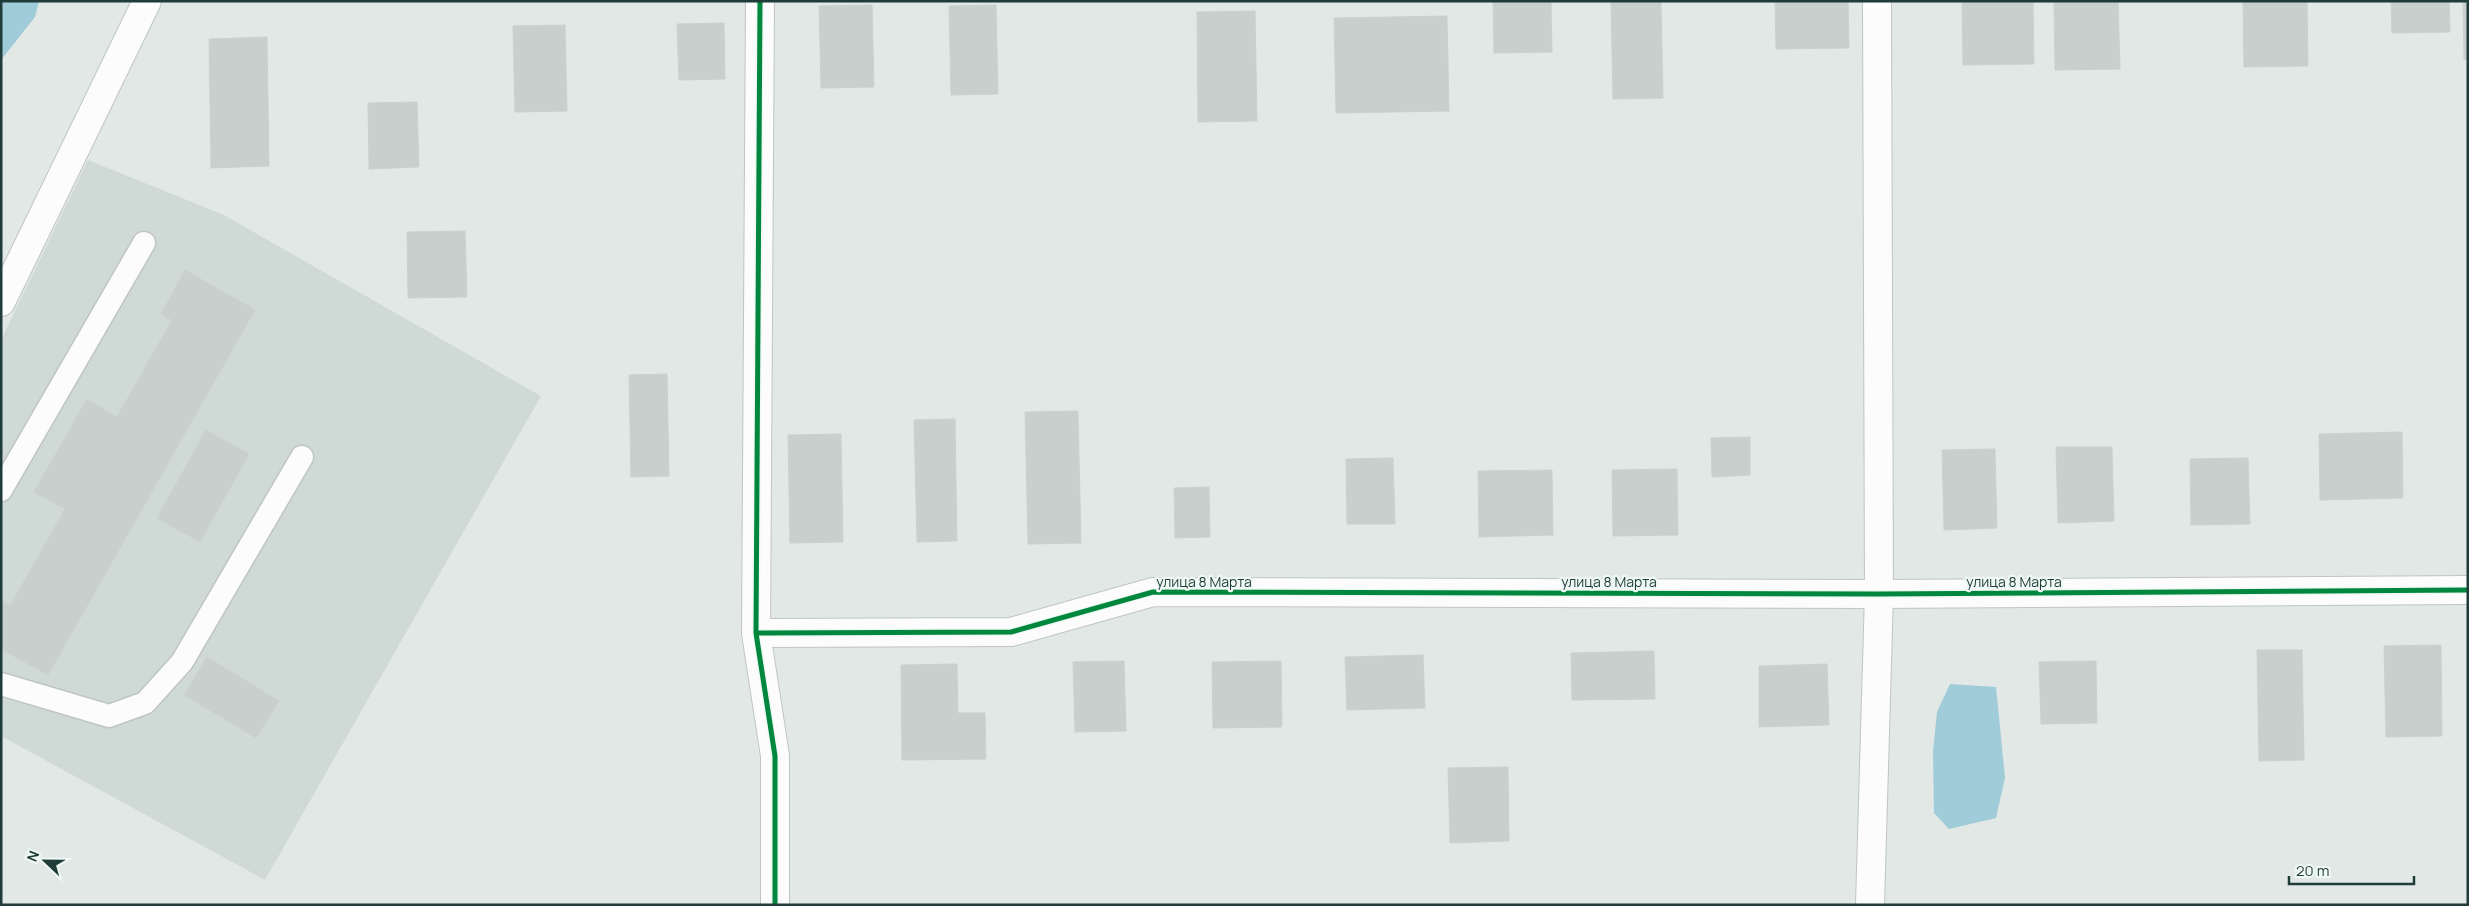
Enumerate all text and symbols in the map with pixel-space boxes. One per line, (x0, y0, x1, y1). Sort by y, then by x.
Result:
street label: улица 8 Марта (1156, 572, 1252, 591)
street label: улица 8 Марта (1561, 572, 1657, 591)
street label: улица 8 Марта (1966, 572, 2062, 591)
north arrow (20, 836, 70, 886)
text: N (22, 848, 43, 864)
scale bar (2289, 854, 2414, 886)
text: 20 m (2296, 860, 2329, 881)

